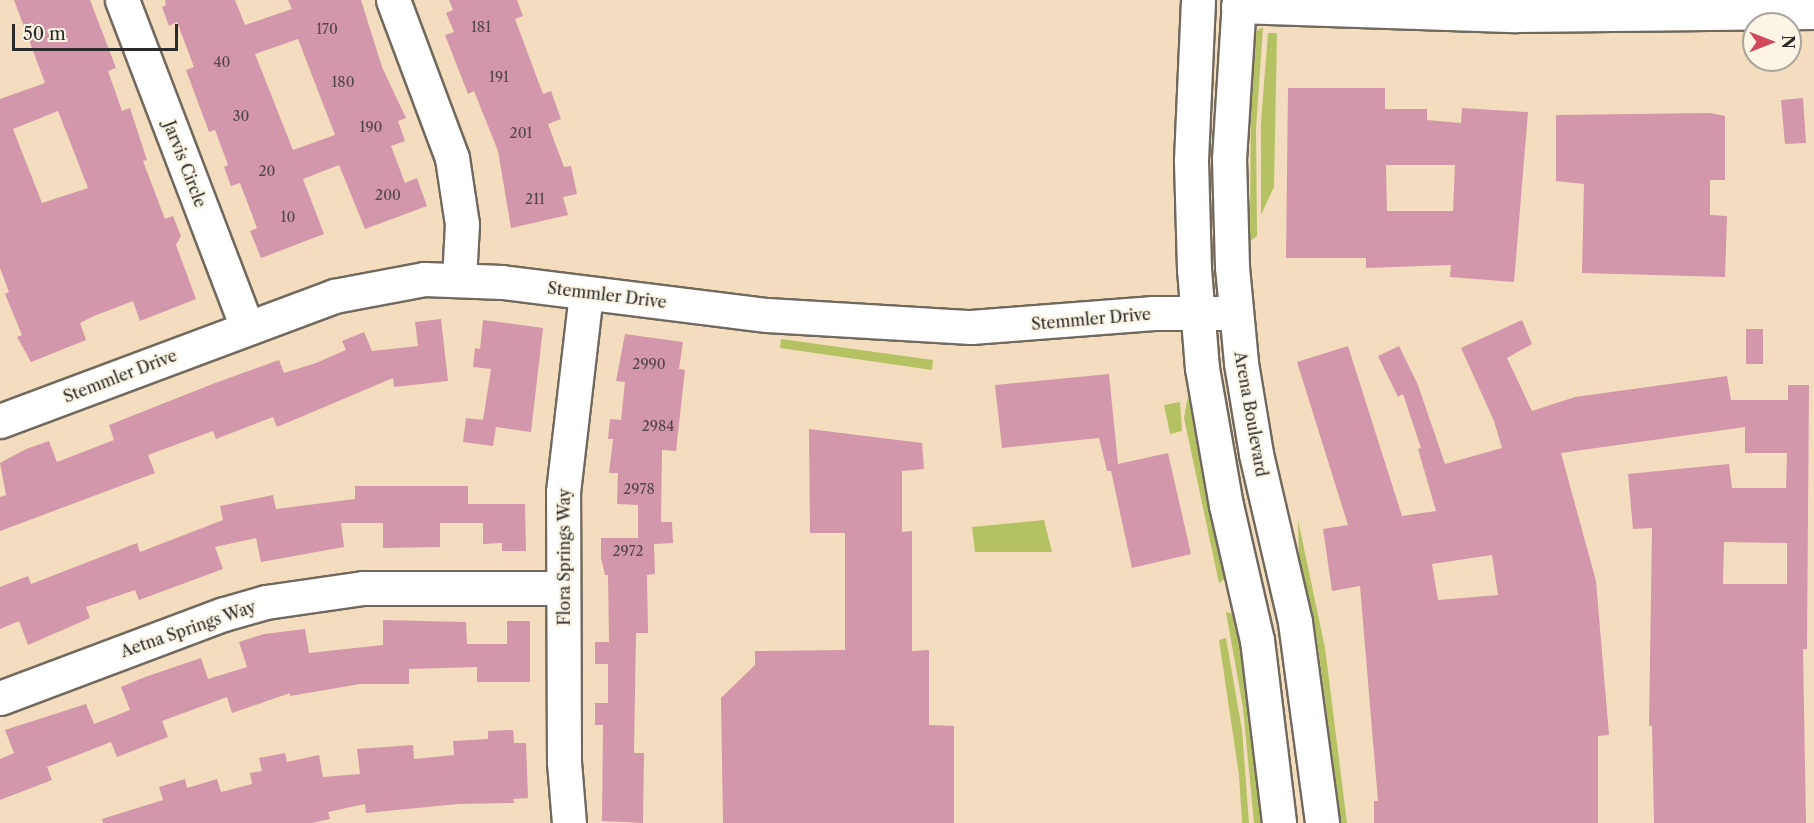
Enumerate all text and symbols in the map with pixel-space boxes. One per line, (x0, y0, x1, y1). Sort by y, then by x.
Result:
scale bar (15, 12, 182, 50)
north arrow (1742, 12, 1802, 72)
house number: 181 (471, 19, 491, 35)
house number: 170 (316, 21, 338, 37)
text: 50 m (23, 23, 66, 45)
text: N (1778, 35, 1798, 49)
house number: 40 (214, 54, 230, 70)
house number: 191 (489, 69, 509, 85)
house number: 180 (331, 74, 355, 90)
house number: 30 (233, 108, 249, 124)
street label: Jarvis Circle (160, 118, 210, 210)
house number: 190 (360, 119, 382, 135)
house number: 201 (510, 125, 532, 141)
house number: 20 (259, 163, 275, 179)
house number: 200 (375, 187, 401, 203)
house number: 211 (525, 191, 545, 207)
house number: 10 (281, 209, 295, 225)
street label: Stemmler Drive (546, 278, 668, 312)
street label: Stemmler Drive (1030, 304, 1152, 334)
street label: Stemmler Drive (60, 345, 180, 407)
street label: Arena Boulevard (1230, 350, 1272, 478)
house number: 2990 (632, 356, 666, 372)
house number: 2984 (642, 418, 674, 434)
house number: 2978 (623, 481, 655, 497)
street label: Flora Springs Way (554, 488, 574, 626)
house number: 2972 (612, 543, 644, 559)
street label: Aetna Springs Way (117, 597, 259, 661)

